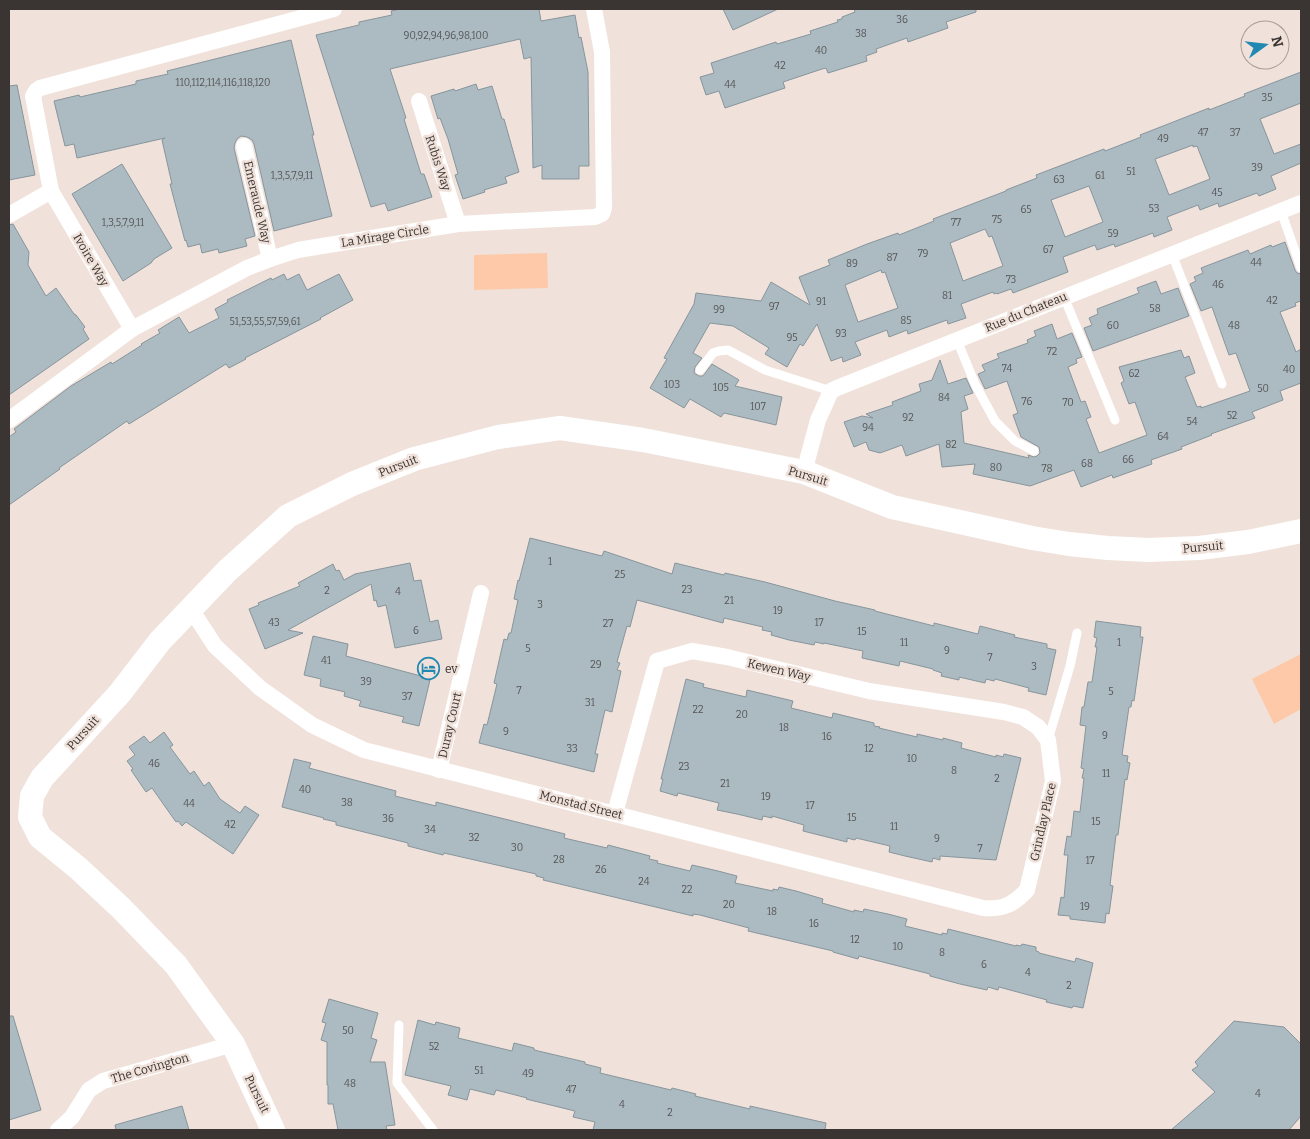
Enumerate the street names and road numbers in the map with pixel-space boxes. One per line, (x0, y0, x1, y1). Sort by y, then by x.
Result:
street label: Rubis Way (422, 133, 454, 193)
street label: Emeraude Way (241, 159, 273, 245)
street label: La Mirage Circle (340, 222, 430, 250)
street label: Ivoire Way (70, 231, 112, 289)
street label: Rue du Chateau (983, 289, 1070, 335)
street label: Pursuit (376, 452, 420, 480)
street label: Pursuit (786, 463, 830, 489)
street label: Pursuit (1182, 538, 1225, 556)
street label: Kewen Way (746, 656, 812, 684)
street label: Duray Court (436, 690, 465, 759)
street label: Pursuit (64, 713, 102, 753)
street label: Grindlay Place (1027, 782, 1059, 862)
street label: Monstad Street (538, 788, 625, 822)
street label: The Covington (110, 1050, 191, 1086)
street label: Pursuit (242, 1073, 272, 1116)

